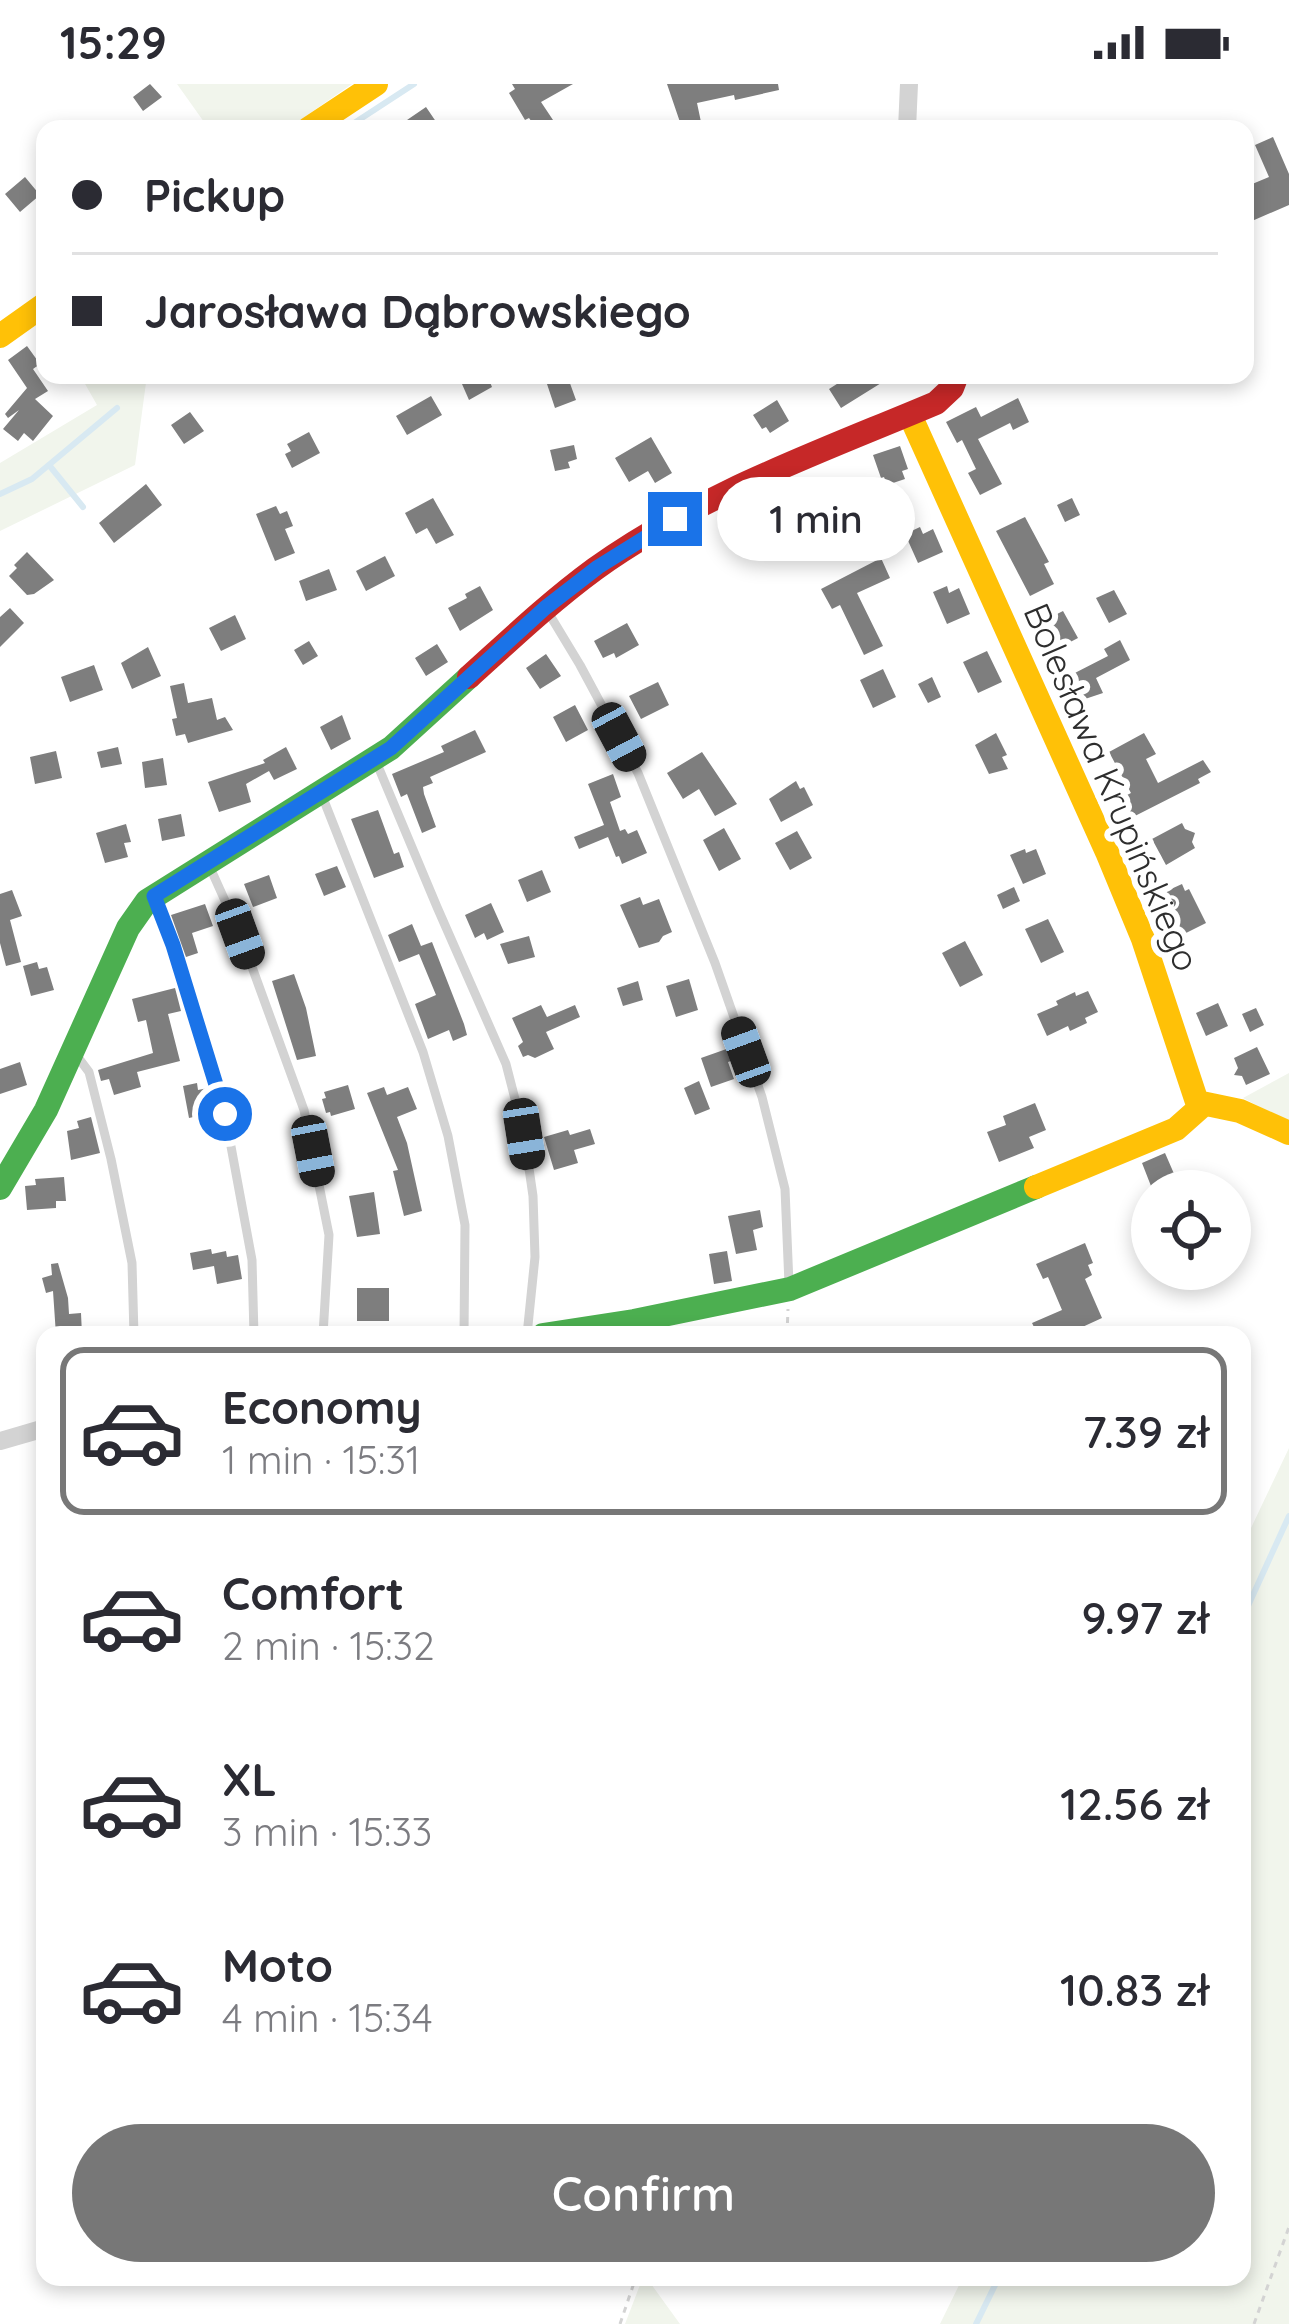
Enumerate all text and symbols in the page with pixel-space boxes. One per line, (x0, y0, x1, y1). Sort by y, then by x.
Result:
text: 15:29 (60, 14, 167, 70)
text: Pickup (144, 167, 285, 223)
text: Jarosława Dąbrowskiego (144, 283, 691, 339)
callout: 1 min (717, 477, 915, 561)
route end (648, 492, 702, 546)
text: 1 min (769, 494, 863, 543)
street label: Bolesława Krupińskiego (1015, 596, 1210, 978)
car (586, 697, 652, 777)
car (211, 894, 269, 974)
car (717, 1012, 775, 1092)
route start (198, 1087, 252, 1141)
car (501, 1096, 547, 1172)
car (288, 1112, 338, 1190)
map controls (1131, 1170, 1251, 1290)
button: locate (1131, 1170, 1251, 1290)
icon: car (78, 1377, 186, 1485)
text: Economy (222, 1379, 422, 1435)
text: 7.39 zł (1083, 1403, 1209, 1459)
text: 1 min · 15:31 (222, 1435, 420, 1484)
icon: car (78, 1563, 186, 1671)
text: Comfort (222, 1565, 404, 1621)
text: 9.97 zł (1081, 1589, 1209, 1645)
text: 2 min · 15:32 (222, 1621, 435, 1670)
icon: car (78, 1749, 186, 1857)
text: XL (222, 1751, 277, 1807)
text: 12.56 zł (1060, 1775, 1209, 1831)
text: 3 min · 15:33 (222, 1807, 432, 1856)
icon: car (78, 1935, 186, 2043)
text: Moto (222, 1937, 333, 1993)
text: 10.83 zł (1060, 1961, 1209, 2017)
text: 4 min · 15:34 (222, 1993, 433, 2042)
button: Confirm (72, 2124, 1215, 2262)

